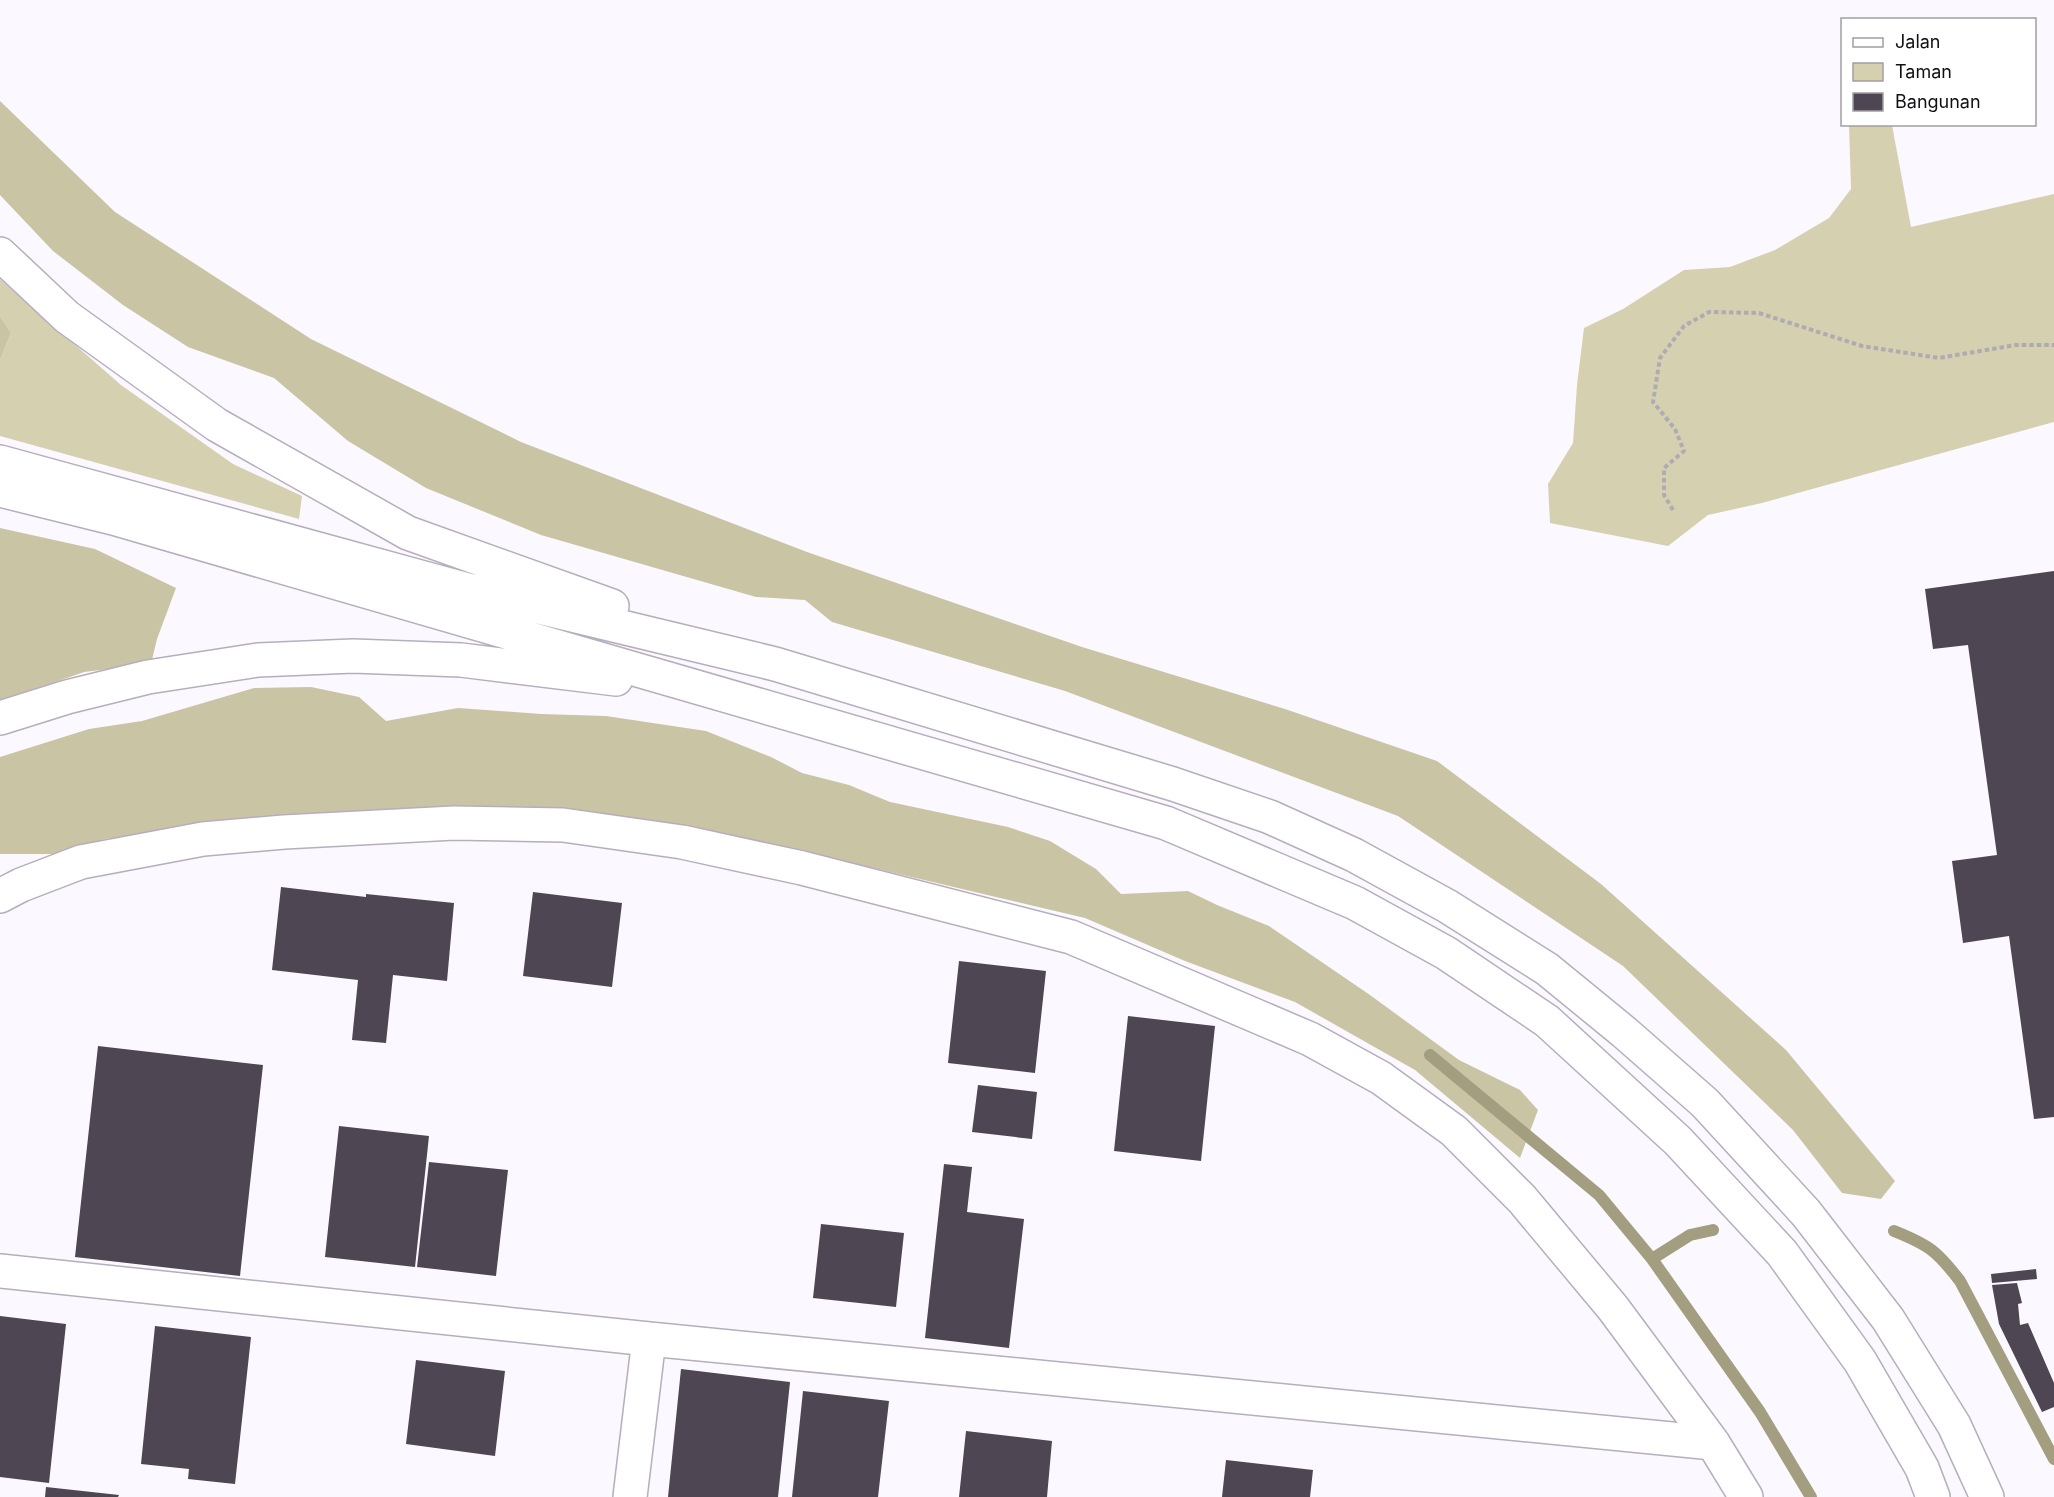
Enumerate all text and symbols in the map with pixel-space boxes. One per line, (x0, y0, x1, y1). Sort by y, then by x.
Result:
legend (1841, 18, 2036, 126)
text: Jalan (1895, 31, 1940, 52)
text: Taman (1895, 61, 1952, 82)
text: Bangunan (1895, 91, 1981, 112)

